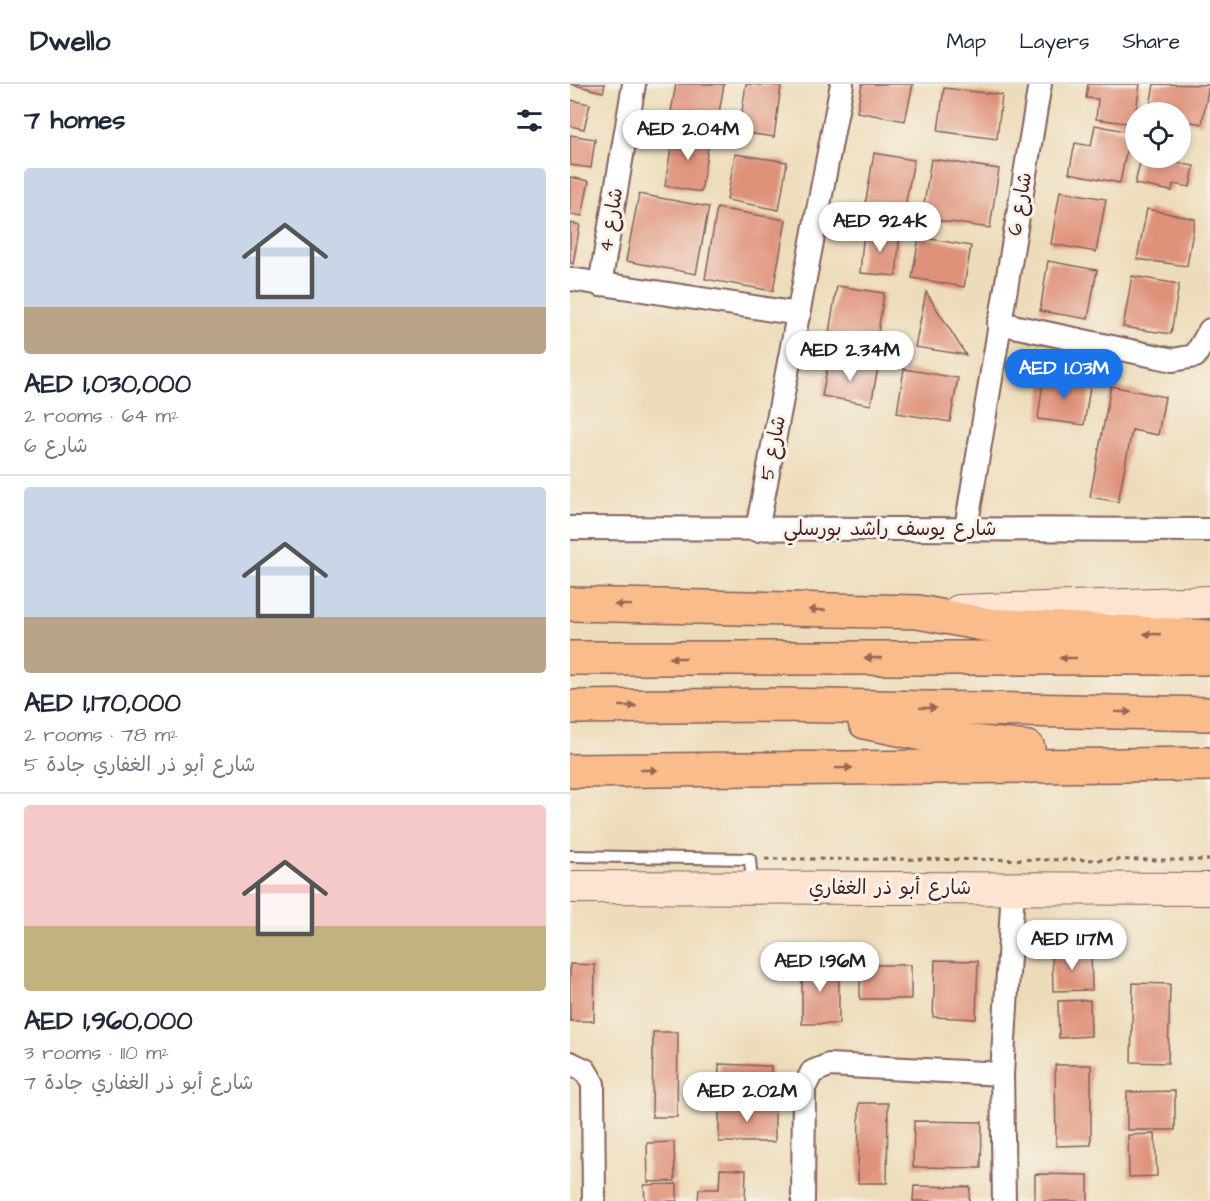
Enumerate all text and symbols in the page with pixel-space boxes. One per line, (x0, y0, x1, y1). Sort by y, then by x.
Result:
text: Dwello (30, 22, 111, 61)
text: Map (946, 27, 986, 56)
text: Layers (1019, 27, 1089, 56)
text: Share (1122, 27, 1180, 56)
text: 7 homes (24, 102, 125, 138)
map controls (1125, 102, 1191, 168)
button: locate (1125, 102, 1191, 168)
icon: filters (513, 104, 546, 137)
pin: AED 2.04M (619, 110, 757, 161)
text: AED 2.04M (637, 115, 739, 143)
street label: شارع 6 (1001, 170, 1039, 238)
street label: شارع 4 (592, 186, 630, 254)
pin: AED 924K (818, 202, 942, 253)
icon: home (231, 207, 339, 315)
text: AED 924K (833, 207, 927, 235)
pin: AED 2.34M (781, 331, 919, 382)
text: AED 2.34M (800, 336, 900, 364)
pin: AED 1.03M (995, 349, 1133, 400)
text: AED 1.03M (1019, 354, 1109, 382)
text: AED 1,030,000 (24, 366, 191, 402)
text: 2 rooms · 64 m² (24, 402, 179, 430)
street label: شارع 5 (753, 413, 793, 483)
text: شارع 6 (24, 432, 88, 460)
street label: شارع يوسف راشد بورسلي (784, 515, 996, 546)
icon: home (231, 526, 339, 634)
one-way arrow (613, 601, 632, 610)
one-way arrow (808, 605, 827, 614)
one-way arrow (1142, 630, 1161, 639)
one-way arrow (668, 653, 687, 663)
one-way arrow (863, 653, 882, 663)
one-way arrow (1058, 653, 1077, 663)
text: AED 1,170,000 (24, 685, 181, 721)
one-way arrow (619, 701, 638, 711)
one-way arrow (919, 704, 938, 713)
one-way arrow (1114, 707, 1133, 717)
text: 2 rooms · 78 m² (24, 721, 178, 749)
text: شارع أبو ذر الغفاري جادة 5 (24, 751, 255, 779)
one-way arrow (835, 763, 854, 773)
one-way arrow (640, 765, 659, 775)
icon: home (231, 844, 339, 952)
street label: شارع أبو ذر الغفاري (809, 874, 971, 902)
pin: AED 1.17M (1003, 920, 1141, 971)
text: AED 1.17M (1031, 925, 1113, 953)
pin: AED 1.96M (751, 942, 889, 993)
text: AED 1.96M (774, 947, 866, 975)
text: AED 1,960,000 (24, 1003, 193, 1039)
text: 3 rooms · 110 m² (24, 1039, 169, 1067)
text: شارع أبو ذر الغفاري جادة 7 (24, 1069, 254, 1097)
pin: AED 2.02M (678, 1072, 816, 1123)
text: AED 2.02M (697, 1077, 797, 1105)

